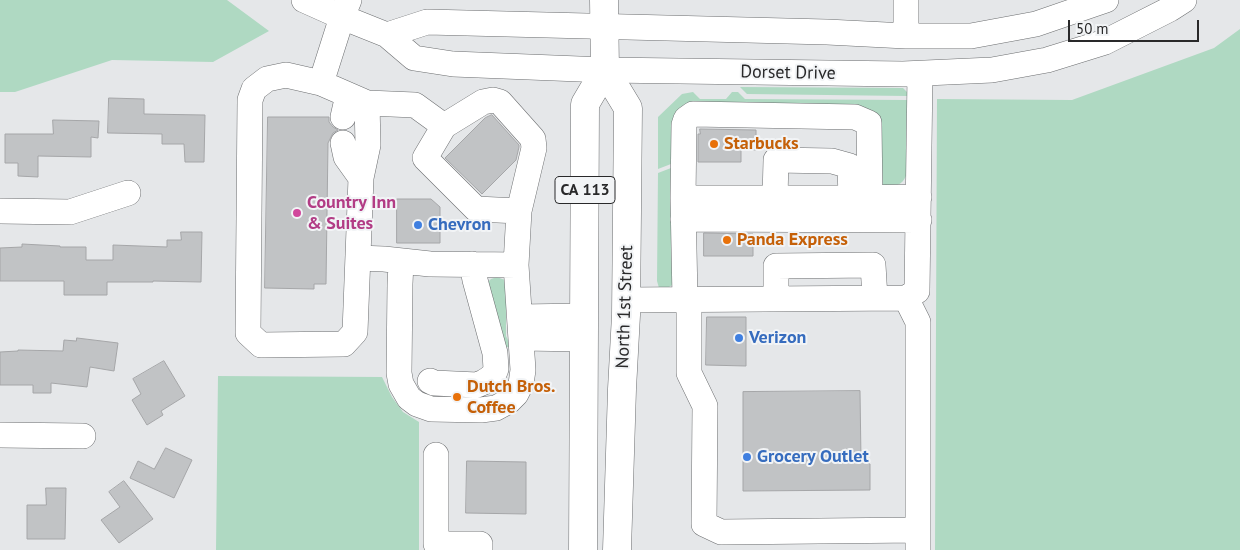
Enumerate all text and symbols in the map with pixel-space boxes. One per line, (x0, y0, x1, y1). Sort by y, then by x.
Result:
scale bar (1070, 10, 1201, 42)
text: 50 m (1076, 19, 1109, 38)
street label: Dorset Drive (740, 61, 836, 85)
place label: Starbucks (724, 133, 799, 155)
marker: Starbucks (708, 138, 720, 150)
road number: CA 113 (555, 176, 615, 204)
place label: Country Inn & Suites (307, 192, 396, 234)
marker: Country Inn & Suites (291, 207, 303, 219)
place label: Chevron (428, 214, 491, 236)
marker: Chevron (412, 219, 424, 231)
place label: Panda Express (737, 229, 848, 251)
marker: Panda Express (721, 234, 733, 246)
street label: North 1st Street (612, 245, 638, 369)
place label: Verizon (749, 327, 806, 349)
marker: Verizon (733, 332, 745, 344)
place label: Dutch Bros. Coffee (467, 376, 555, 418)
marker: Dutch Bros. Coffee (451, 391, 463, 403)
place label: Grocery Outlet (757, 446, 869, 468)
marker: Grocery Outlet (741, 451, 753, 463)

